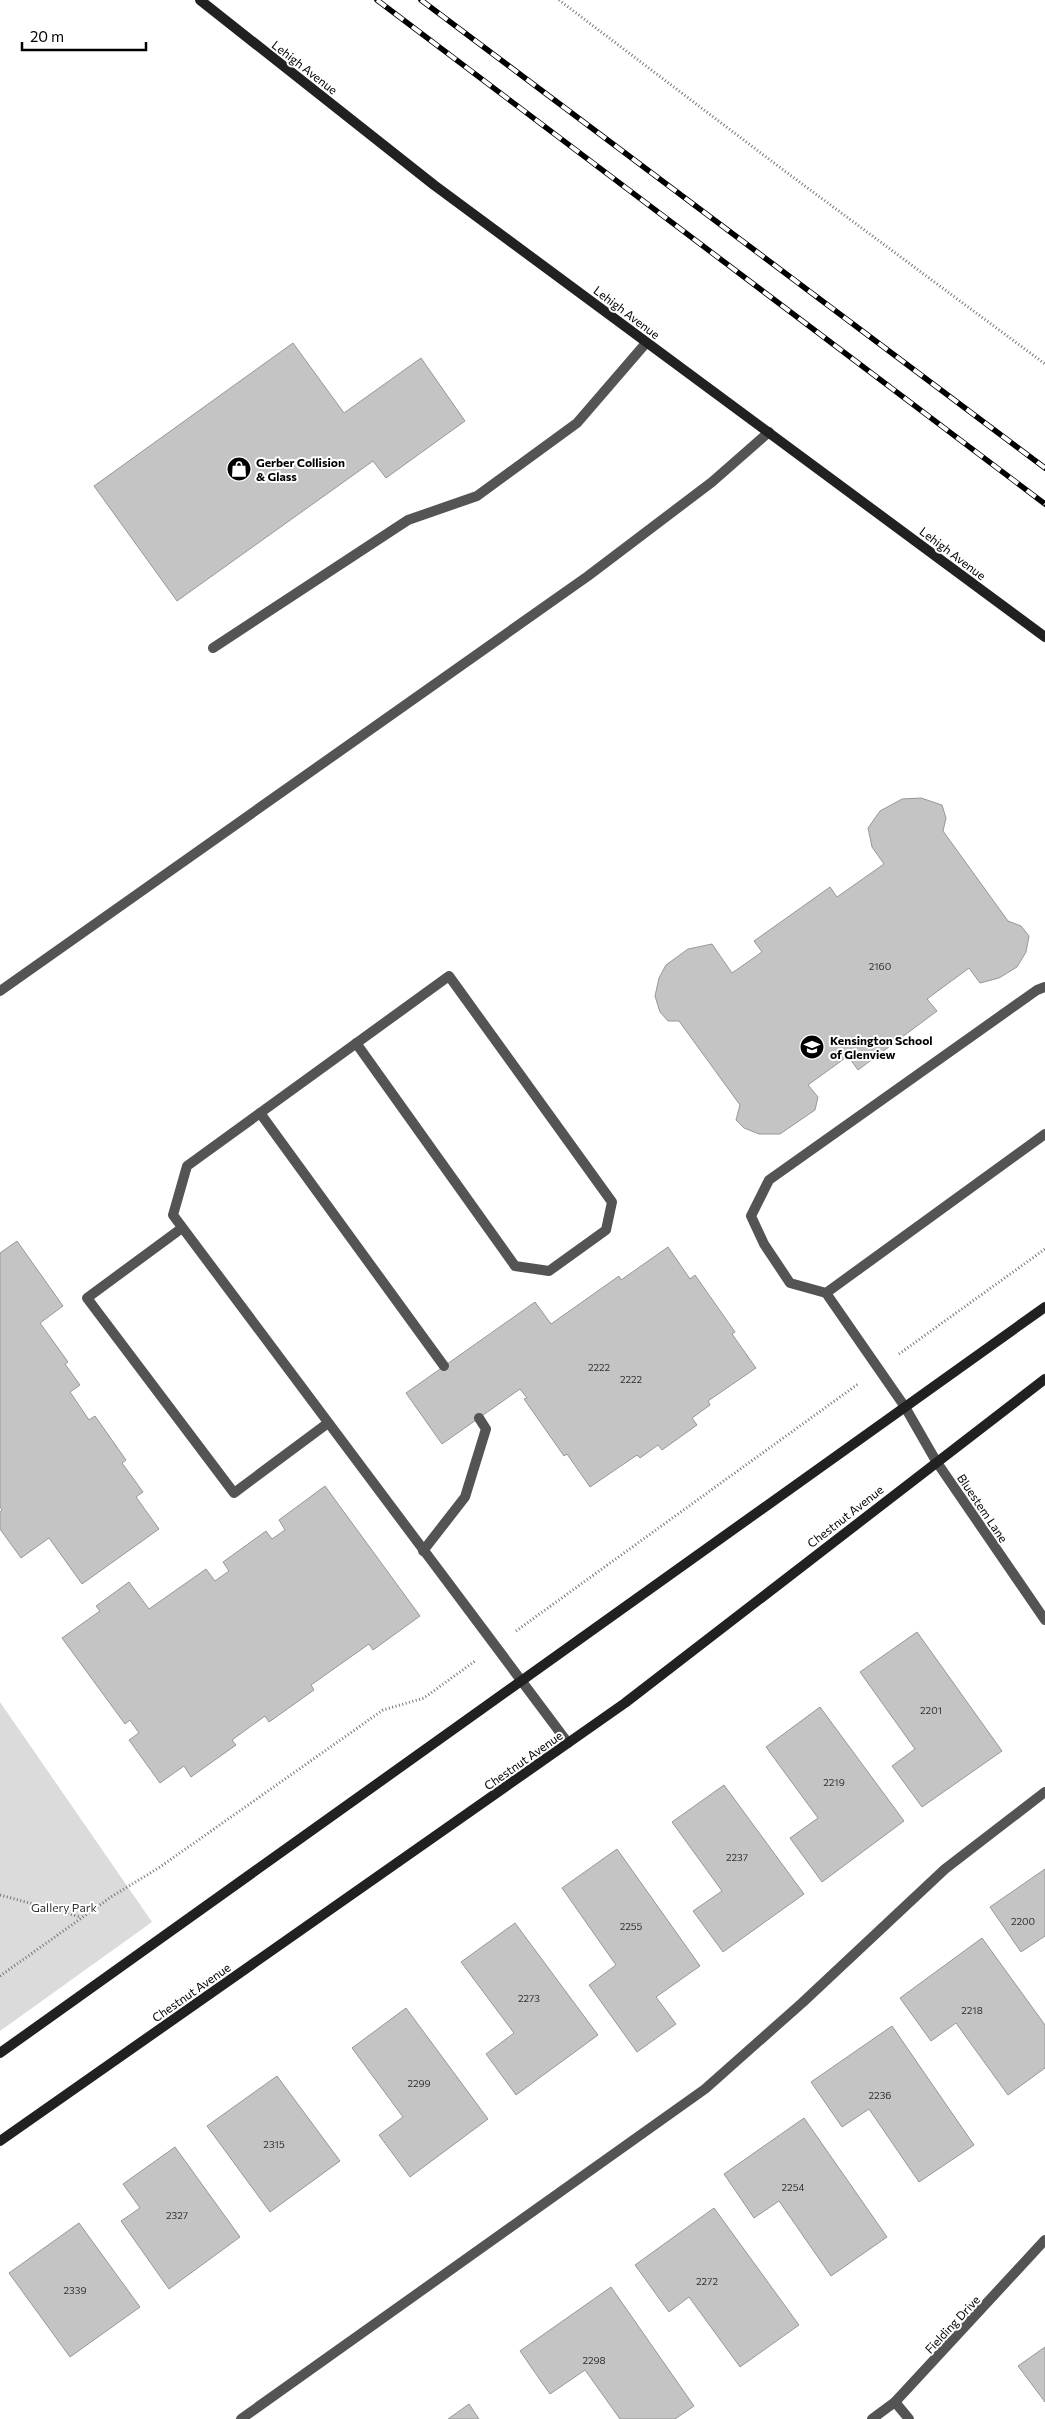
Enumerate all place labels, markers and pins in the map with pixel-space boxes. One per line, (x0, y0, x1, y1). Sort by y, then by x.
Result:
place label: Gerber Collision & Glass (256, 455, 345, 483)
shop icon: Gerber Collision & Glass (226, 456, 252, 482)
place label: Kensington School of Glenview (830, 1033, 933, 1061)
school or university icon: Kensington School of Glenview (799, 1034, 825, 1060)

